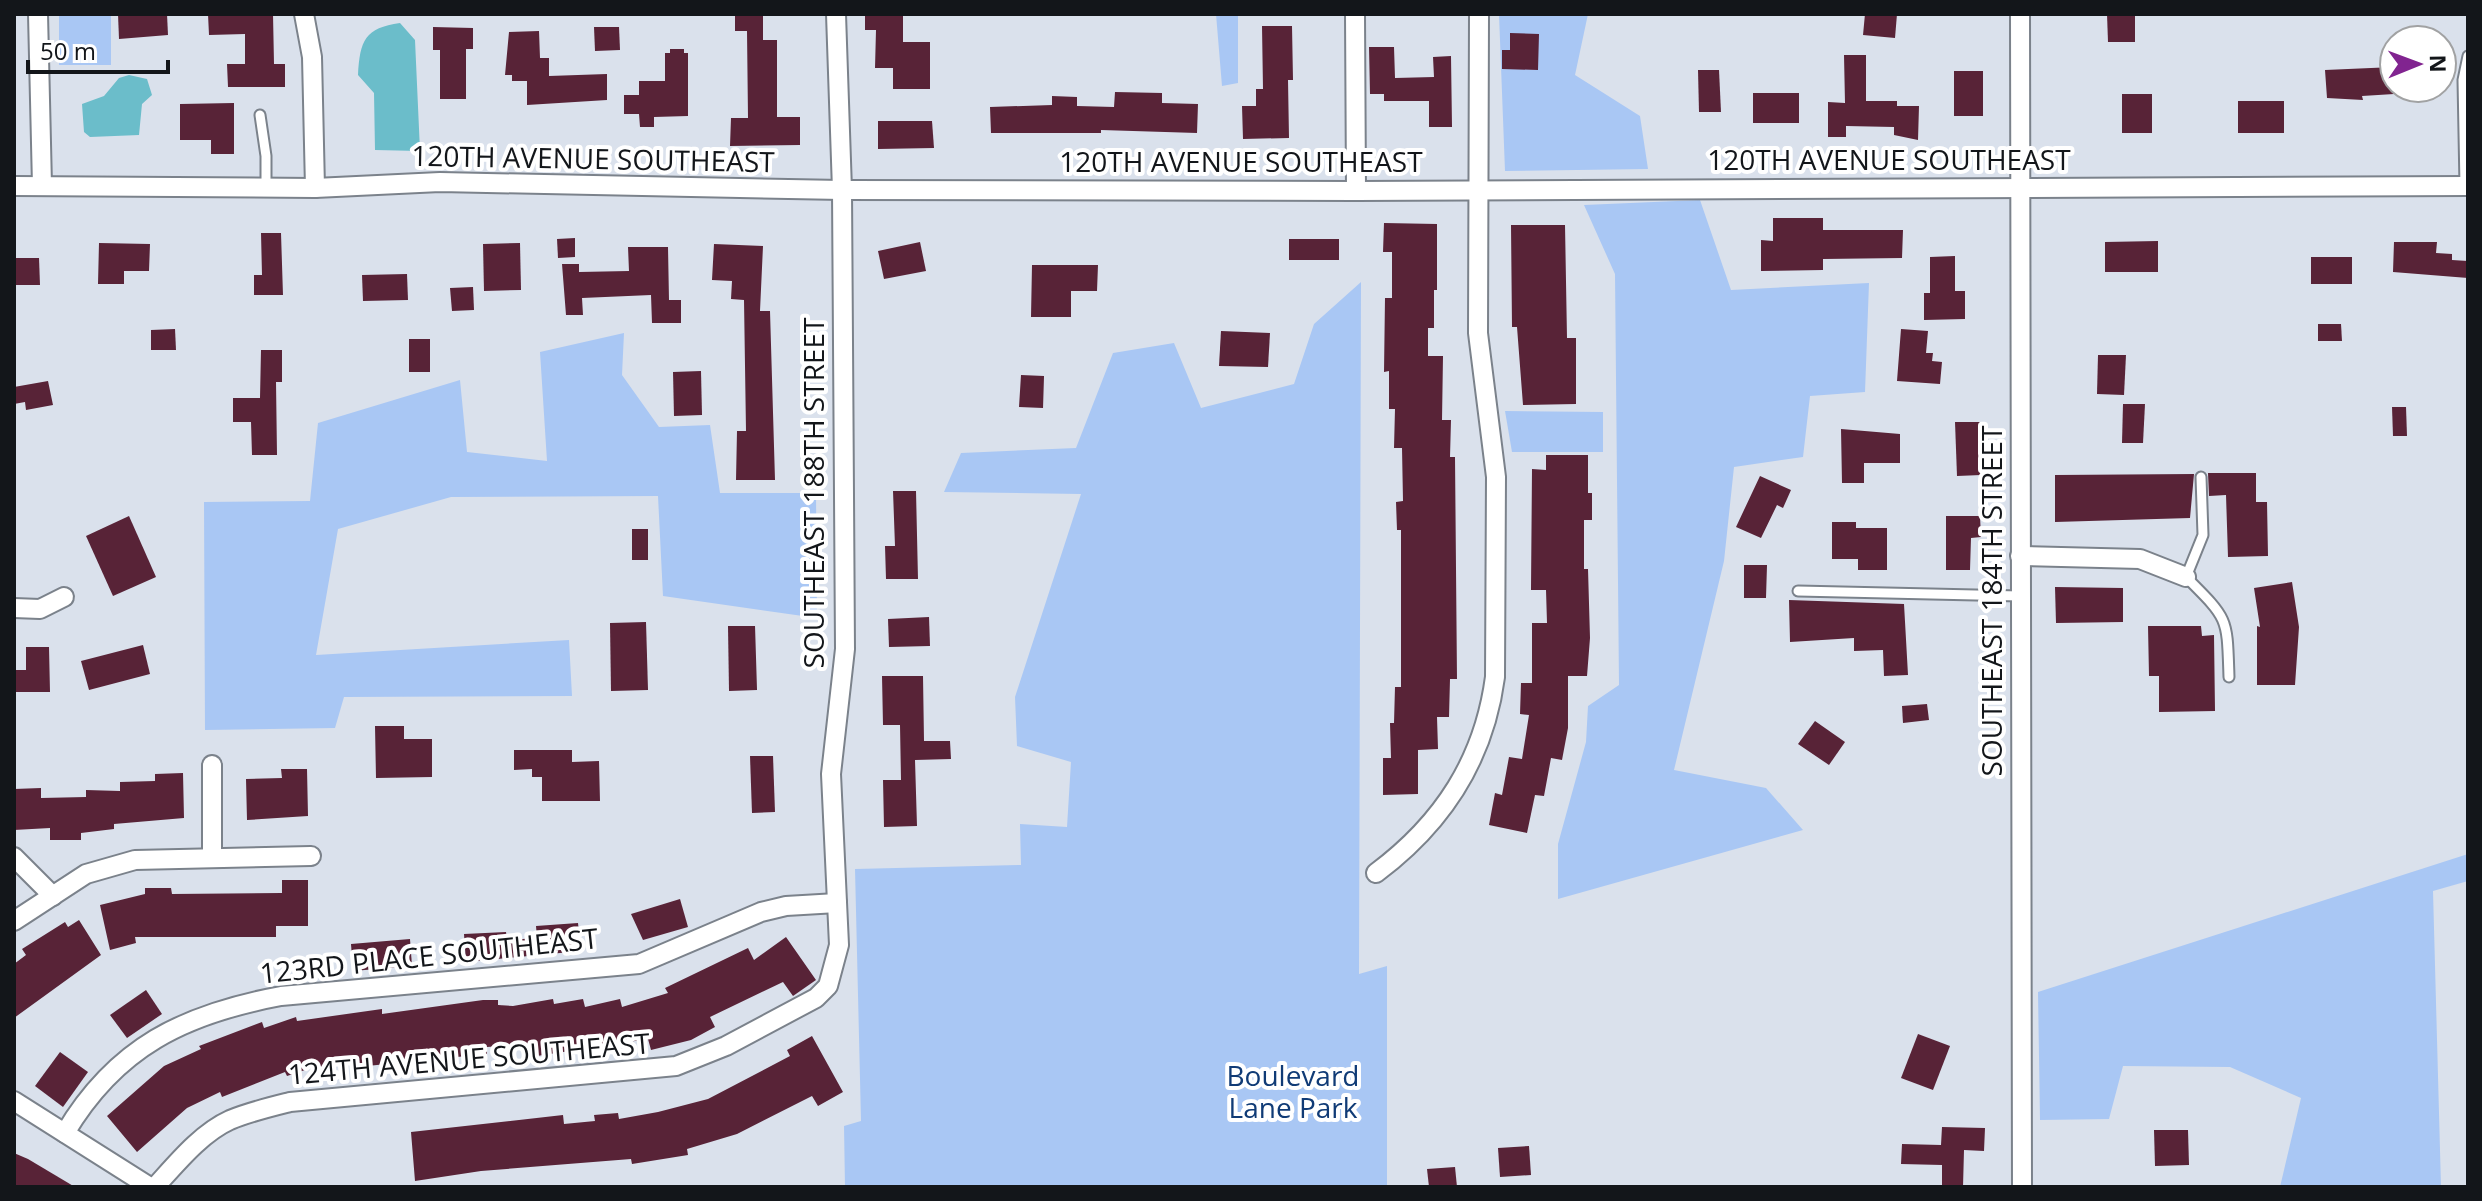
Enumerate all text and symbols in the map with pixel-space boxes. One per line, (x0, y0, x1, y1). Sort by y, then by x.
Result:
scale bar (28, 24, 168, 74)
north arrow (2378, 24, 2458, 104)
text: 50 m (40, 34, 96, 67)
text: N (2424, 54, 2454, 73)
street label: 120TH AVENUE SOUTHEAST (411, 136, 776, 180)
street label: 120TH AVENUE SOUTHEAST (1707, 140, 2071, 178)
street label: 120TH AVENUE SOUTHEAST (1059, 142, 1423, 180)
street label: SOUTHEAST 188TH STREET (794, 317, 832, 668)
street label: SOUTHEAST 184TH STREET (1972, 425, 2010, 776)
street label: 123RD PLACE SOUTHEAST (258, 918, 601, 992)
street label: 124TH AVENUE SOUTHEAST (286, 1023, 652, 1093)
park label: Boulevard Lane Park (1226, 1056, 1360, 1126)

